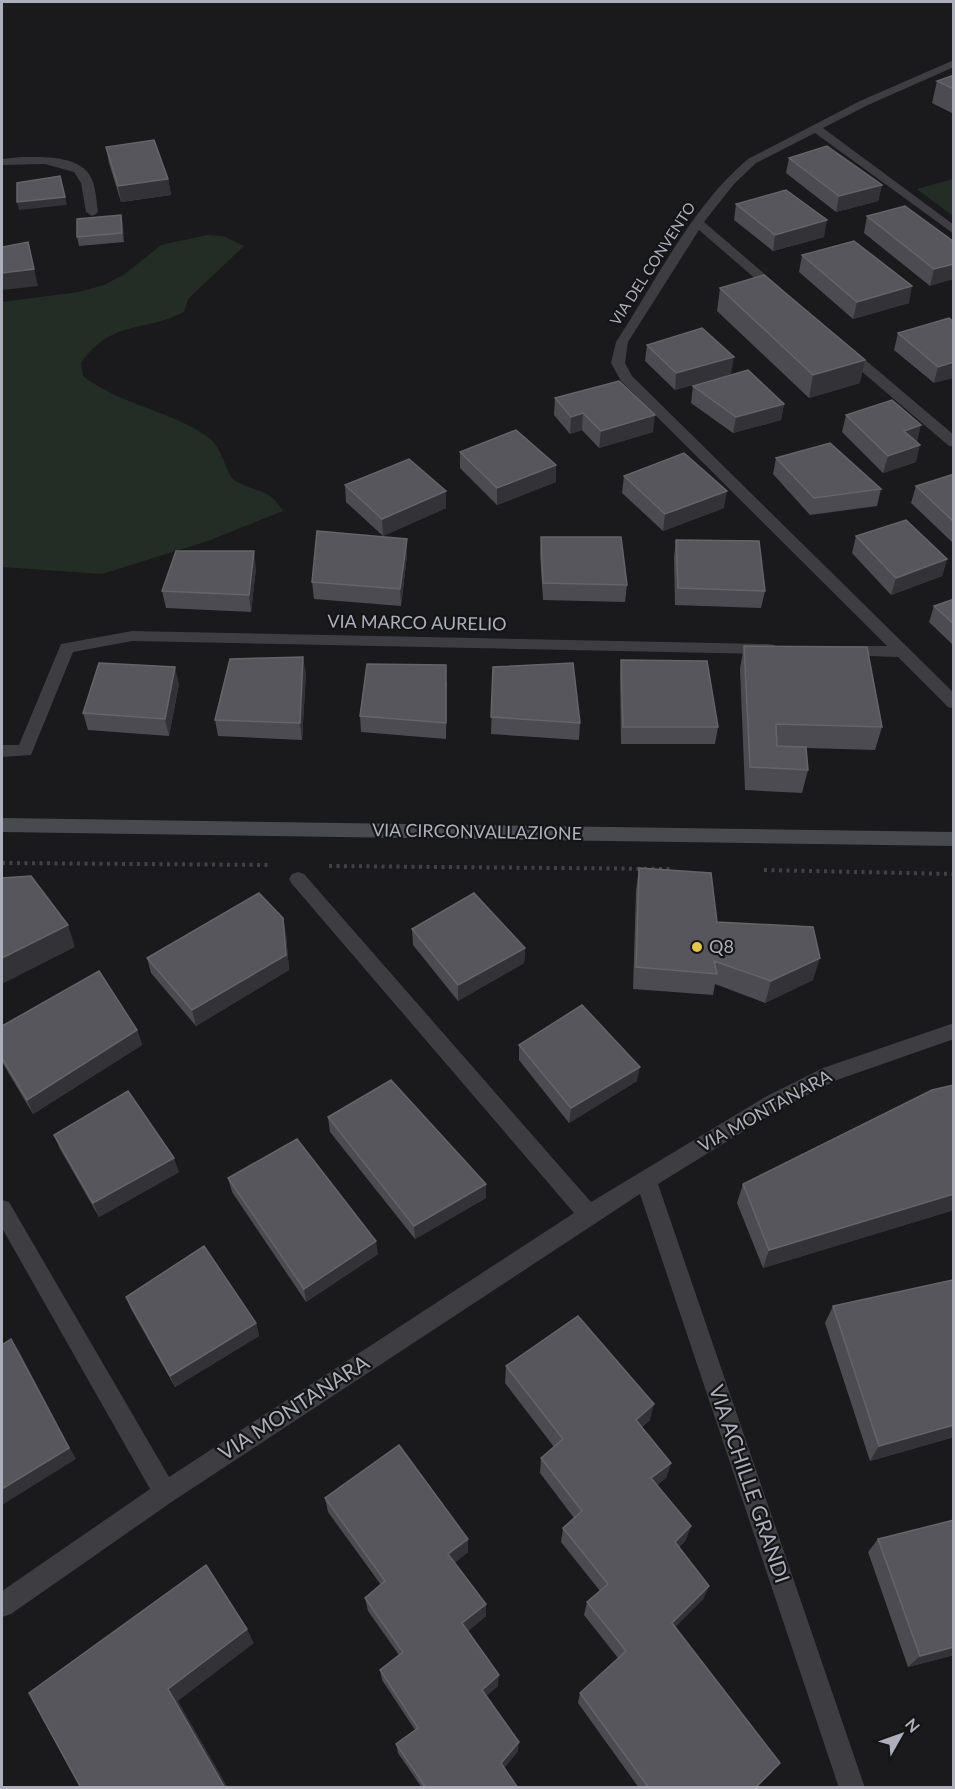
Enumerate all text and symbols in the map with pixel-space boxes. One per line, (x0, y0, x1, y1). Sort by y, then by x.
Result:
street label: VIA DEL CONVENTO (606, 199, 699, 328)
street label: VIA MARCO AURELIO (327, 609, 507, 635)
street label: VIA CIRCONVALLAZIONE (372, 818, 582, 844)
place label: Q8 (709, 935, 734, 957)
marker: Q8 (690, 940, 704, 954)
street label: VIA MONTANARA (694, 1064, 836, 1156)
street label: VIA MONTANARA (213, 1348, 374, 1465)
street label: VIA ACHILLE GRANDI (705, 1381, 796, 1586)
north arrow (871, 1705, 931, 1765)
text: N (902, 1714, 924, 1736)

